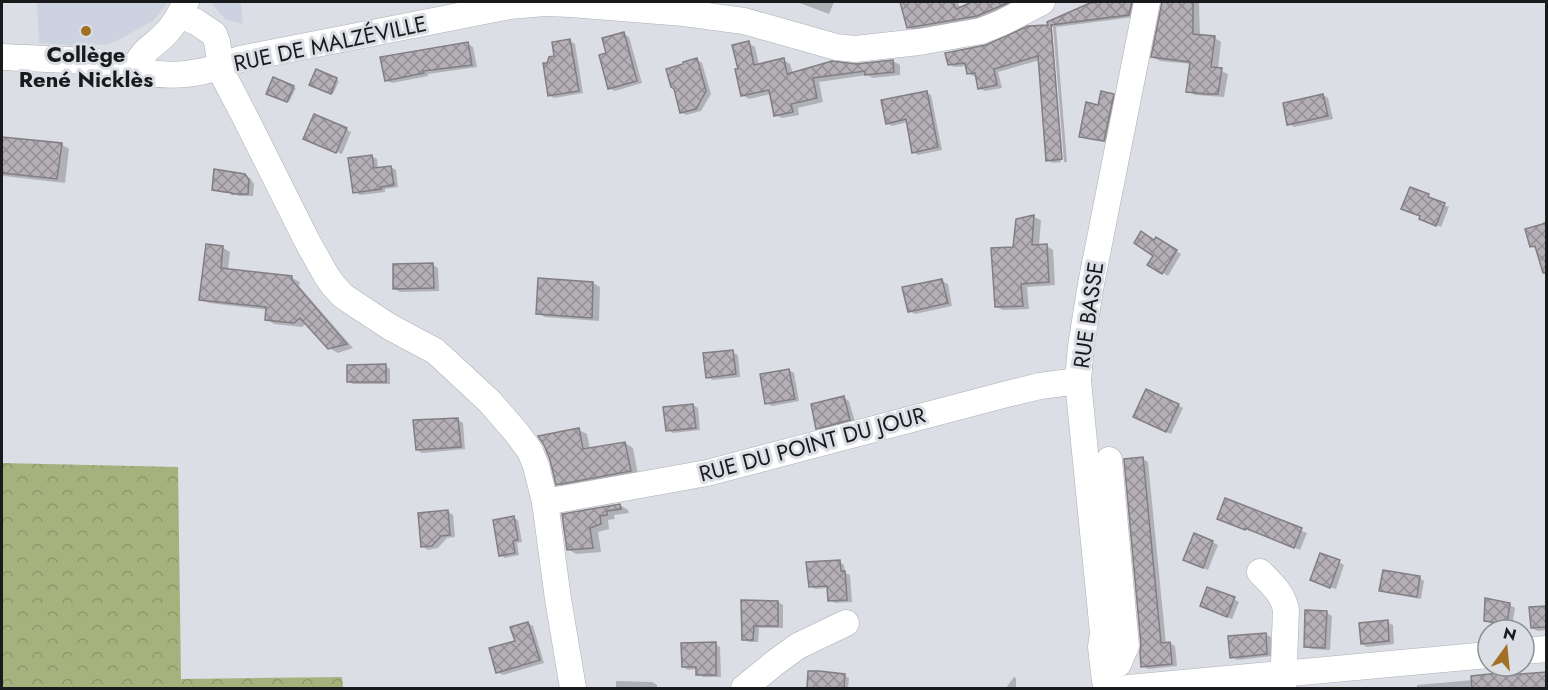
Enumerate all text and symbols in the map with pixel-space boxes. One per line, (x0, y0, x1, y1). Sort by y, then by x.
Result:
street label: RUE DE MALZÉVILLE (231, 7, 429, 79)
marker: Collège René Nicklès (79, 24, 93, 38)
place label: Collège René Nicklès (19, 38, 153, 95)
street label: RUE BASSE (1065, 260, 1111, 370)
street label: RUE DU POINT DU JOUR (695, 398, 929, 490)
north arrow (1476, 618, 1536, 678)
text: N (1501, 621, 1519, 647)

